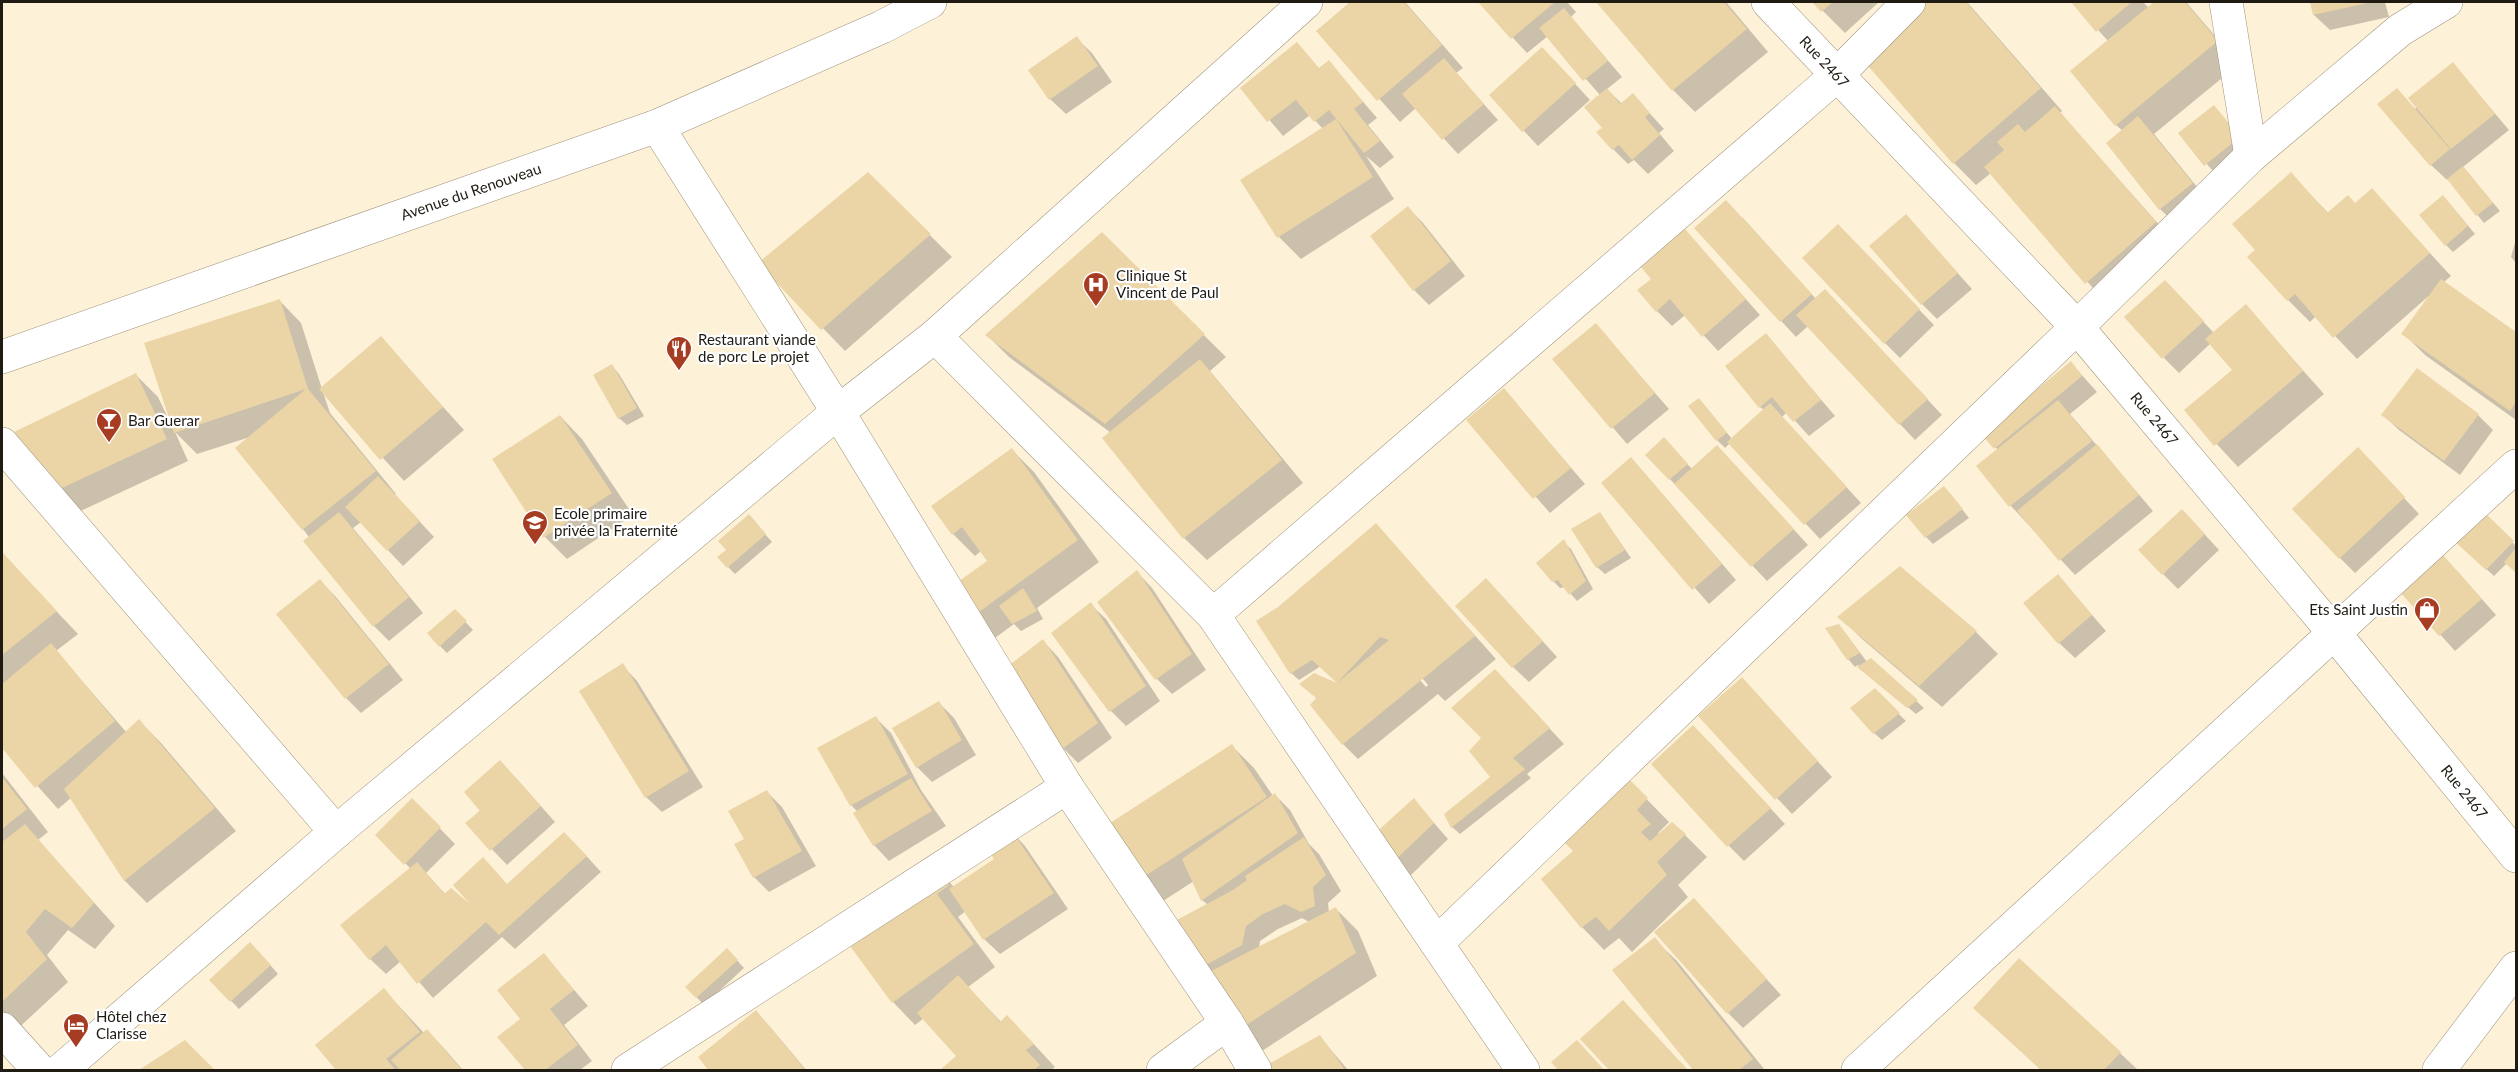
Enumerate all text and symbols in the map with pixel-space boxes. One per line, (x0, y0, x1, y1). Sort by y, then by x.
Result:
street label: Rue 2467 (1796, 32, 1853, 91)
street label: Avenue du Renouveau (398, 159, 543, 224)
place label: Clinique St Vincent de Paul (1116, 266, 1219, 301)
hospital icon: Clinique St Vincent de Paul (1081, 270, 1111, 308)
place label: Restaurant viande de porc Le projet (698, 330, 816, 365)
restaurant icon: Restaurant viande de porc Le projet (664, 334, 694, 372)
street label: Rue 2467 (2127, 388, 2182, 449)
bar icon: Bar Guerar (94, 406, 124, 444)
place label: Bar Guerar (128, 411, 200, 429)
place label: Ecole primaire privée la Fraternité (554, 504, 678, 539)
school or university icon: Ecole primaire privée la Fraternité (520, 508, 550, 546)
shop icon: Ets Saint Justin (2412, 595, 2442, 633)
place label: Ets Saint Justin (2309, 600, 2408, 618)
street label: Rue 2467 (2438, 761, 2492, 822)
place label: Hôtel chez Clarisse (96, 1007, 167, 1042)
hotel icon: Hôtel chez Clarisse (61, 1011, 91, 1049)

